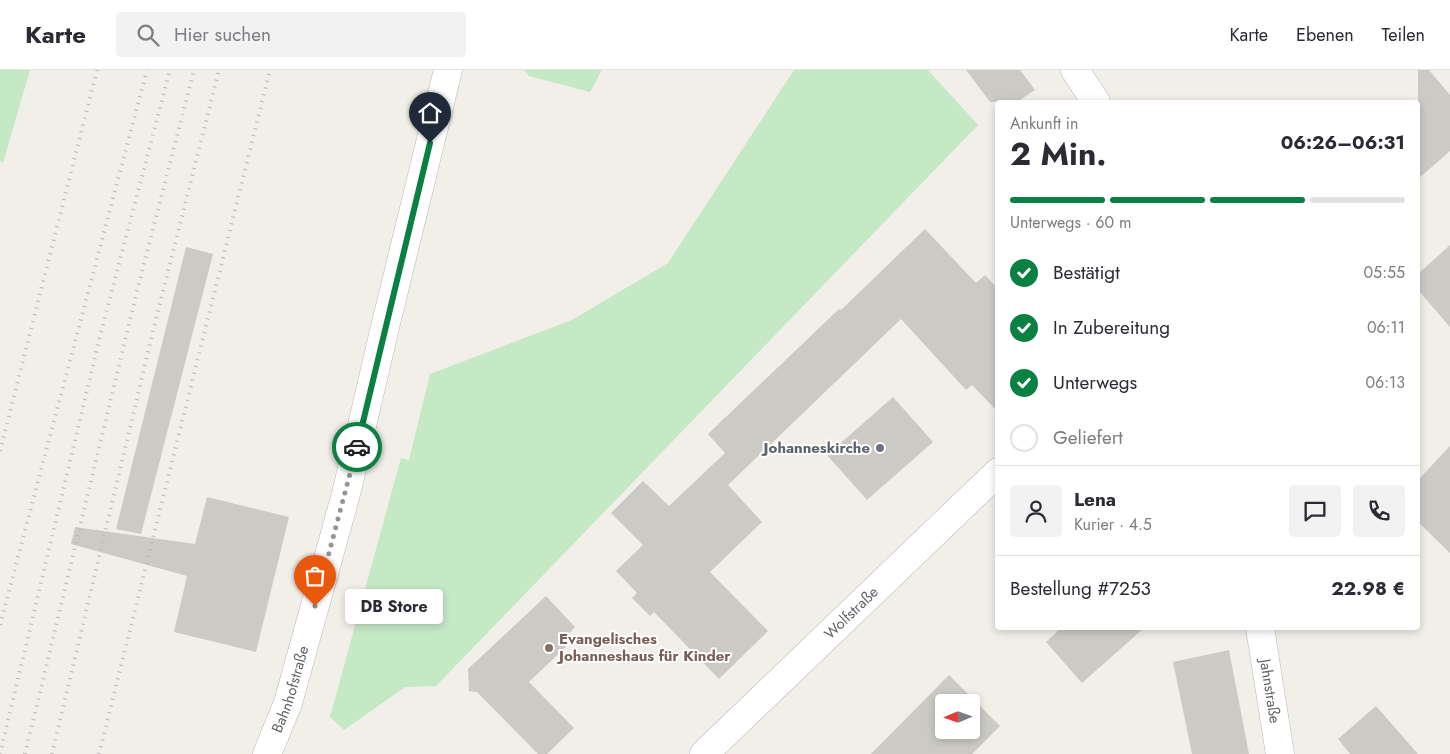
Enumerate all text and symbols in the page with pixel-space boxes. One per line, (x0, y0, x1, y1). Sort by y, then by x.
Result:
search box (116, 12, 466, 57)
text: Karte (25, 17, 86, 52)
icon: search (134, 21, 162, 49)
text: Hier suchen (174, 21, 271, 48)
text: Karte (1229, 22, 1268, 48)
text: Ebenen (1296, 22, 1354, 48)
text: Teilen (1382, 22, 1425, 48)
pin (409, 92, 451, 143)
icon: home (416, 99, 444, 127)
text: Ankunft in (1010, 112, 1078, 135)
text: 06:26–06:31 (1281, 129, 1405, 156)
text: 2 Min. (1010, 131, 1107, 177)
text: Unterwegs · 60 m (1010, 211, 1131, 234)
icon: check (1010, 259, 1038, 287)
text: Bestätigt (1053, 259, 1120, 286)
text: 05:55 (1364, 261, 1405, 284)
icon: check (1010, 314, 1038, 342)
text: In Zubereitung (1053, 314, 1170, 341)
text: 06:11 (1367, 316, 1405, 339)
icon: check (1010, 369, 1038, 397)
text: Unterwegs (1053, 369, 1137, 396)
text: 06:13 (1365, 371, 1405, 394)
courier (332, 422, 382, 472)
text: Geliefert (1053, 424, 1123, 451)
icon: car (343, 433, 371, 461)
place label: Johanneskirche (761, 437, 870, 459)
marker: Johanneskirche (874, 442, 886, 454)
button: person (1010, 485, 1062, 537)
button: chat (1289, 485, 1341, 537)
button: phone (1353, 485, 1405, 537)
text: Lena (1074, 486, 1116, 513)
text: Kurier · 4.5 (1074, 513, 1152, 536)
pin (294, 555, 336, 606)
icon: bag (301, 562, 329, 590)
text: Bestellung #7253 (1010, 575, 1151, 602)
text: 22.98 € (1331, 575, 1405, 602)
street label: Wolfstraße (819, 581, 884, 644)
callout: DB Store (345, 588, 442, 624)
text: DB Store (360, 595, 428, 618)
place label: Evangelisches Johanneshaus für Kinder (556, 628, 731, 667)
marker: Evangelisches Johanneshaus für Kinder (543, 642, 555, 654)
street label: Bahnhofstraße (266, 643, 314, 736)
street label: Jahnstraße (1254, 655, 1286, 725)
north arrow (935, 694, 980, 739)
map controls (935, 694, 980, 739)

